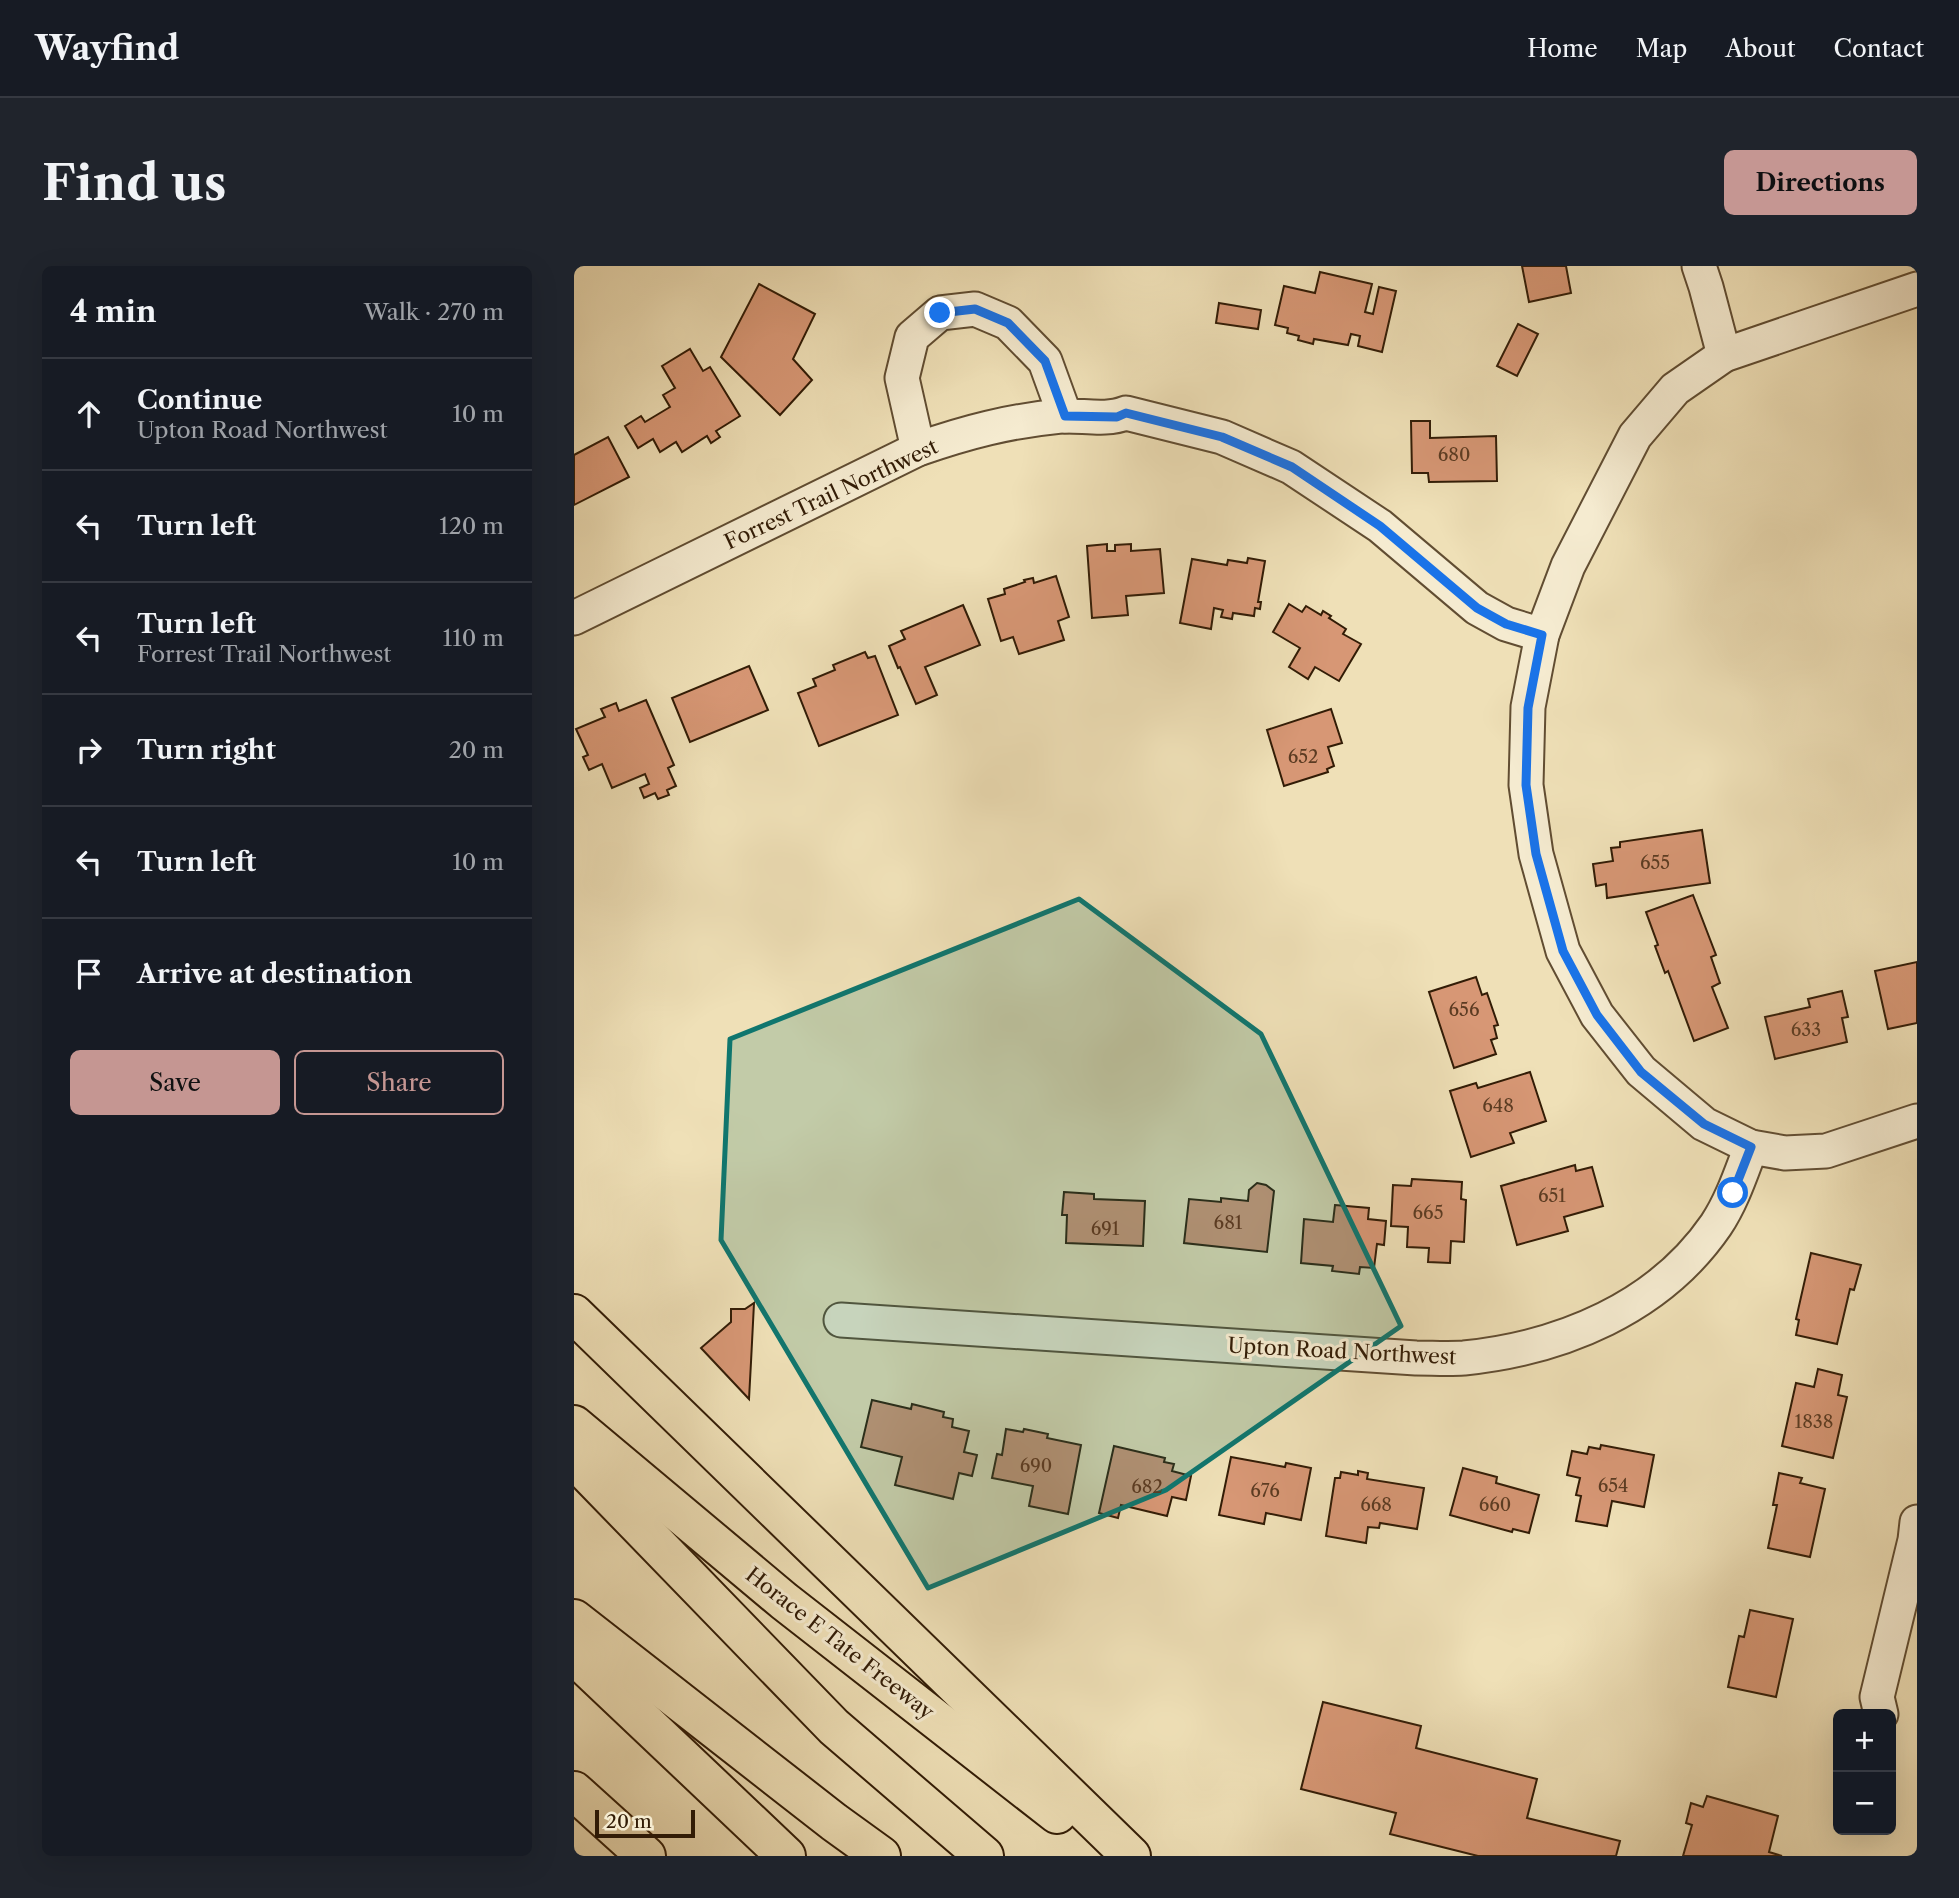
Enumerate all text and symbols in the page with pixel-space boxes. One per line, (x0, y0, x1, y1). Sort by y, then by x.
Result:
text: Wayfind (35, 28, 179, 69)
text: Home (1527, 34, 1598, 63)
text: Map (1636, 34, 1687, 63)
text: About (1725, 34, 1796, 63)
text: Contact (1834, 34, 1924, 63)
button: Directions (1724, 150, 1917, 215)
text: Find us (42, 152, 226, 213)
text: 4 min (70, 293, 156, 330)
route end (924, 297, 955, 328)
text: Walk · 270 m (364, 298, 504, 326)
text: Continue (137, 384, 262, 416)
icon: ahead (70, 395, 108, 433)
text: 10 m (452, 400, 504, 428)
text: Upton Road Northwest (137, 416, 388, 444)
street label: Forrest Trail Northwest (720, 433, 942, 554)
house number: 680 (1438, 444, 1470, 466)
icon: left (70, 507, 108, 545)
text: Turn left (137, 510, 256, 542)
text: 120 m (439, 512, 504, 540)
text: Turn left (137, 608, 256, 640)
icon: left (70, 619, 108, 657)
text: 110 m (443, 624, 504, 652)
text: Forrest Trail Northwest (137, 640, 392, 668)
icon: right (70, 731, 108, 769)
text: Turn right (137, 734, 276, 766)
text: 20 m (449, 736, 504, 764)
house number: 652 (1288, 746, 1318, 768)
icon: left (70, 843, 108, 881)
text: Turn left (137, 846, 256, 878)
text: 10 m (452, 848, 504, 876)
house number: 655 (1640, 852, 1670, 874)
icon: arrive (70, 955, 108, 993)
text: Arrive at destination (137, 958, 412, 990)
house number: 656 (1449, 999, 1479, 1021)
house number: 633 (1791, 1019, 1821, 1041)
button: Save (70, 1050, 280, 1115)
button: Share (294, 1050, 504, 1115)
house number: 648 (1482, 1095, 1514, 1117)
route start (1717, 1177, 1748, 1208)
house number: 651 (1538, 1185, 1566, 1207)
house number: 665 (1413, 1202, 1443, 1224)
house number: 681 (1214, 1212, 1243, 1234)
house number: 691 (1091, 1218, 1120, 1240)
street label: Upton Road Northwest (1227, 1333, 1457, 1370)
house number: 1838 (1795, 1411, 1833, 1433)
house number: 690 (1020, 1455, 1052, 1477)
house number: 654 (1598, 1475, 1628, 1497)
house number: 682 (1131, 1476, 1163, 1498)
house number: 676 (1250, 1480, 1280, 1502)
house number: 668 (1360, 1494, 1392, 1516)
house number: 660 (1479, 1494, 1511, 1516)
street label: Horace E Tate Freeway (741, 1562, 939, 1724)
map controls (1833, 1709, 1896, 1835)
button: + (1833, 1709, 1896, 1772)
button: − (1833, 1772, 1896, 1835)
scale bar (595, 1807, 695, 1839)
text: 20 m (606, 1810, 652, 1833)

